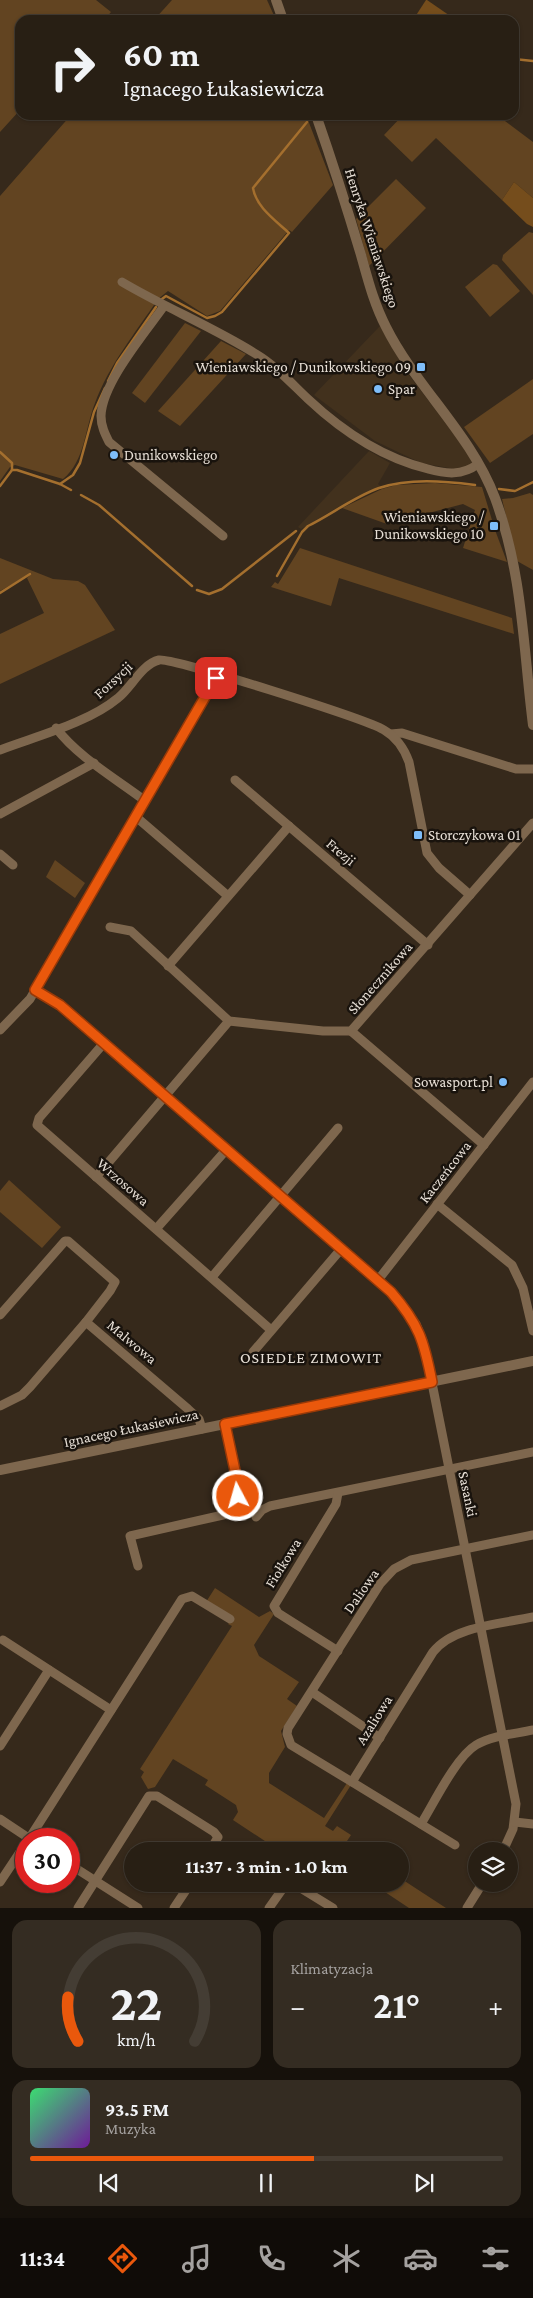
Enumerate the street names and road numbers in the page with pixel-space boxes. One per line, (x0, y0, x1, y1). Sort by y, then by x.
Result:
street label: Henryka Wieniawskiego (341, 166, 402, 310)
street label: Forsycji (91, 658, 136, 702)
street label: Frezji (323, 835, 359, 870)
street label: Słonecznikowa (344, 939, 416, 1017)
street label: Kaczeńcowa (416, 1138, 474, 1206)
street label: Wrzosowa (94, 1155, 152, 1209)
street label: Malwowa (104, 1317, 160, 1367)
street label: Ignacego Łukasiewicza (62, 1406, 200, 1451)
street label: Sasanki (455, 1470, 481, 1518)
street label: Fiołkowa (262, 1535, 304, 1591)
street label: Daliowa (340, 1566, 382, 1616)
street label: Azaliowa (353, 1692, 395, 1748)

